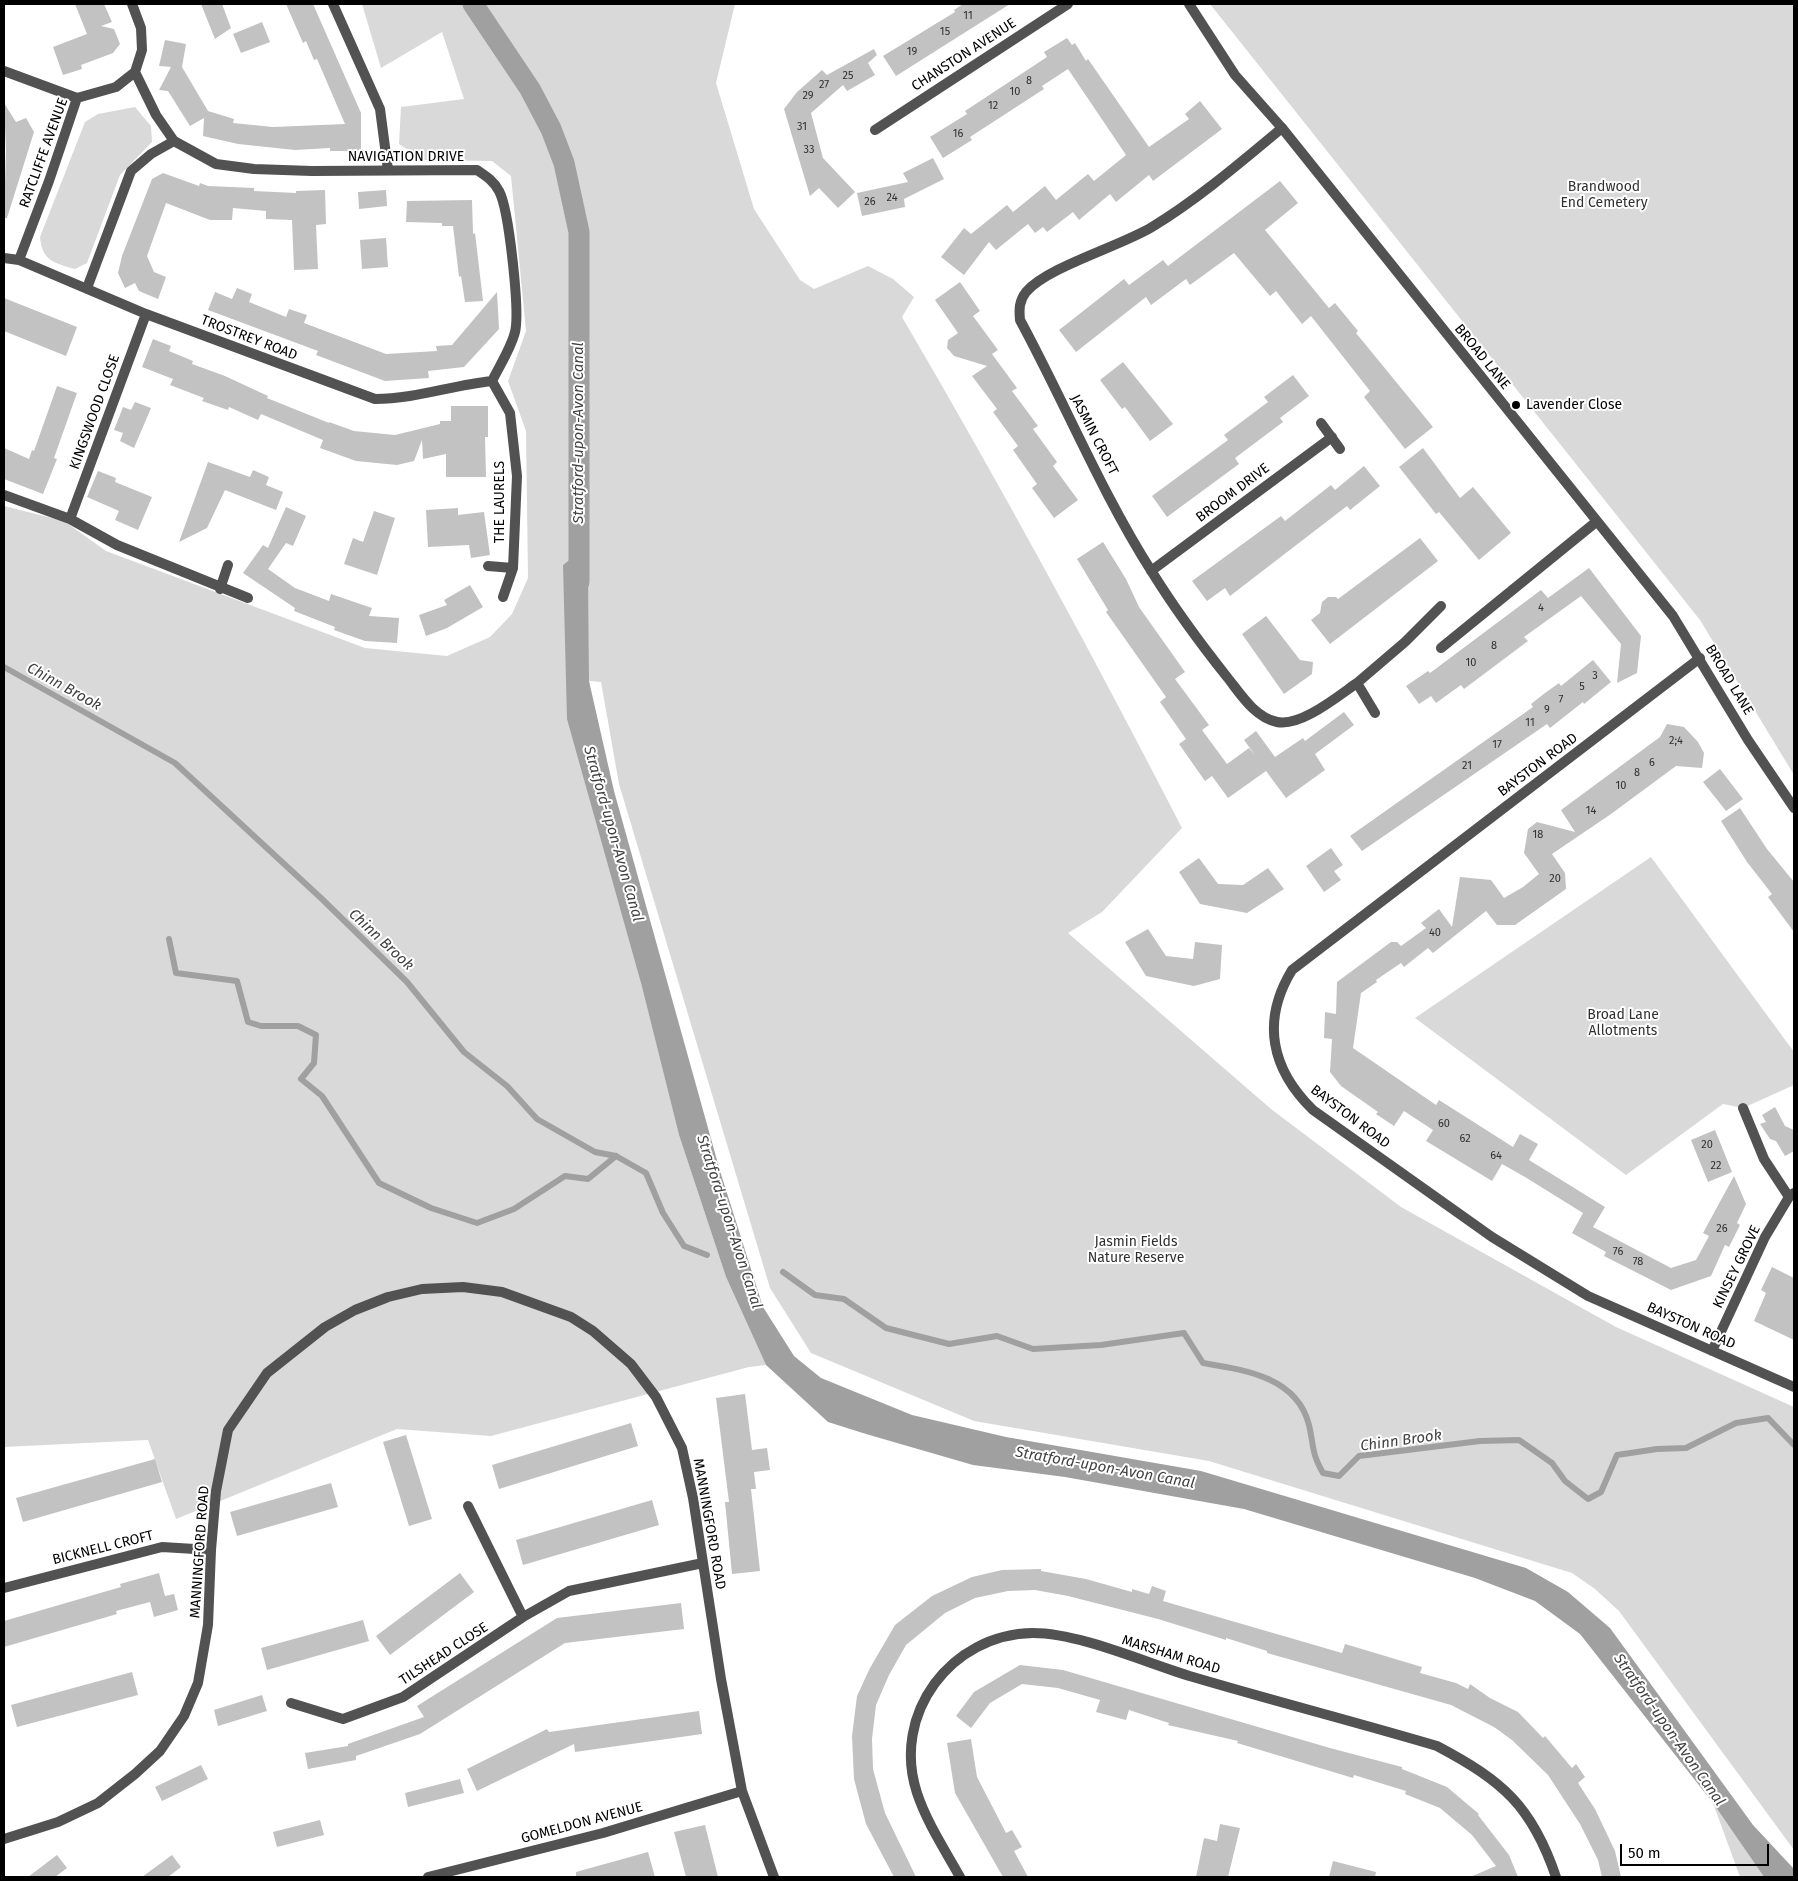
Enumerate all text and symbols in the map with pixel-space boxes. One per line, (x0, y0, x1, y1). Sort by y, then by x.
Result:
house number: 11 (963, 9, 973, 23)
street label: CHANSTON AVENUE (909, 15, 1019, 95)
house number: 15 (940, 25, 950, 39)
house number: 19 (907, 45, 917, 59)
house number: 25 (843, 69, 853, 83)
house number: 8 (1026, 74, 1032, 88)
house number: 27 (819, 78, 829, 92)
house number: 10 (1010, 85, 1020, 99)
house number: 29 (802, 89, 814, 103)
street label: RATCLIFFE AVENUE (16, 96, 72, 210)
house number: 12 (988, 99, 998, 113)
house number: 31 (797, 120, 807, 134)
house number: 16 (953, 127, 963, 141)
house number: 33 (804, 143, 814, 157)
street label: NAVIGATION DRIVE (348, 149, 464, 165)
park label: Brandwood End Cemetery (1560, 179, 1648, 212)
house number: 24 (887, 191, 897, 205)
house number: 26 (864, 195, 876, 209)
street label: TROSTREY ROAD (198, 312, 300, 364)
street label: BROAD LANE (1451, 321, 1513, 393)
water label: Stratford-upon-Avon Canal (570, 342, 588, 524)
street label: KINGSWOOD CLOSE (66, 352, 124, 472)
street label: JASMIN CROFT (1067, 392, 1121, 478)
place label: Lavender Close (1526, 397, 1622, 413)
marker: Lavender Close (1510, 399, 1522, 411)
street label: BROOM DRIVE (1193, 460, 1273, 526)
street label: THE LAURELS (492, 461, 508, 543)
house number: 4 (1538, 601, 1544, 615)
house number: 8 (1491, 639, 1497, 653)
street label: BROAD LANE (1701, 642, 1757, 718)
house number: 10 (1466, 656, 1476, 670)
water label: Chinn Brook (24, 659, 104, 715)
house number: 3 (1592, 669, 1598, 683)
house number: 5 (1579, 680, 1585, 694)
house number: 7 (1559, 693, 1563, 707)
house number: 9 (1544, 703, 1550, 717)
house number: 11 (1525, 716, 1535, 730)
street label: BAYSTON ROAD (1495, 730, 1581, 800)
house number: 2;4 (1669, 734, 1683, 748)
house number: 17 (1492, 738, 1502, 752)
water label: Stratford-upon-Avon Canal (579, 744, 647, 924)
house number: 6 (1649, 756, 1655, 770)
house number: 21 (1462, 759, 1472, 773)
house number: 8 (1634, 766, 1640, 780)
house number: 10 (1616, 779, 1626, 793)
house number: 14 (1586, 804, 1596, 818)
house number: 18 (1533, 828, 1543, 842)
house number: 20 (1549, 872, 1561, 886)
water label: Chinn Brook (345, 905, 417, 975)
house number: 40 (1429, 926, 1441, 940)
park label: Broad Lane Allotments (1587, 1007, 1659, 1040)
street label: BAYSTON ROAD (1307, 1082, 1393, 1152)
house number: 60 (1438, 1117, 1450, 1131)
house number: 62 (1459, 1132, 1471, 1146)
water label: Stratford-upon-Avon Canal (692, 1133, 766, 1311)
house number: 20 (1701, 1138, 1713, 1152)
house number: 64 (1490, 1149, 1502, 1163)
house number: 22 (1711, 1159, 1721, 1173)
house number: 26 (1716, 1222, 1728, 1236)
street label: KINSEY GROVE (1710, 1223, 1764, 1311)
park label: Jasmin Fields Nature Reserve (1088, 1234, 1184, 1266)
house number: 76 (1613, 1245, 1623, 1259)
house number: 78 (1633, 1255, 1643, 1269)
street label: BAYSTON ROAD (1644, 1299, 1738, 1353)
water label: Chinn Brook (1359, 1426, 1443, 1456)
water label: Stratford-upon-Avon Canal (1014, 1443, 1196, 1493)
street label: MANNINGFORD ROAD (689, 1457, 729, 1591)
street label: MANNINGFORD ROAD (187, 1485, 213, 1619)
street label: BICKNELL CROFT (51, 1527, 155, 1569)
street label: TILSHEAD CLOSE (396, 1619, 492, 1689)
street label: MARSHAM ROAD (1120, 1632, 1222, 1678)
water label: Stratford-upon-Avon Canal (1610, 1650, 1728, 1810)
street label: GOMELDON AVENUE (519, 1799, 645, 1847)
scale bar (1623, 1834, 1772, 1866)
text: 50 m (1628, 1844, 1661, 1862)

